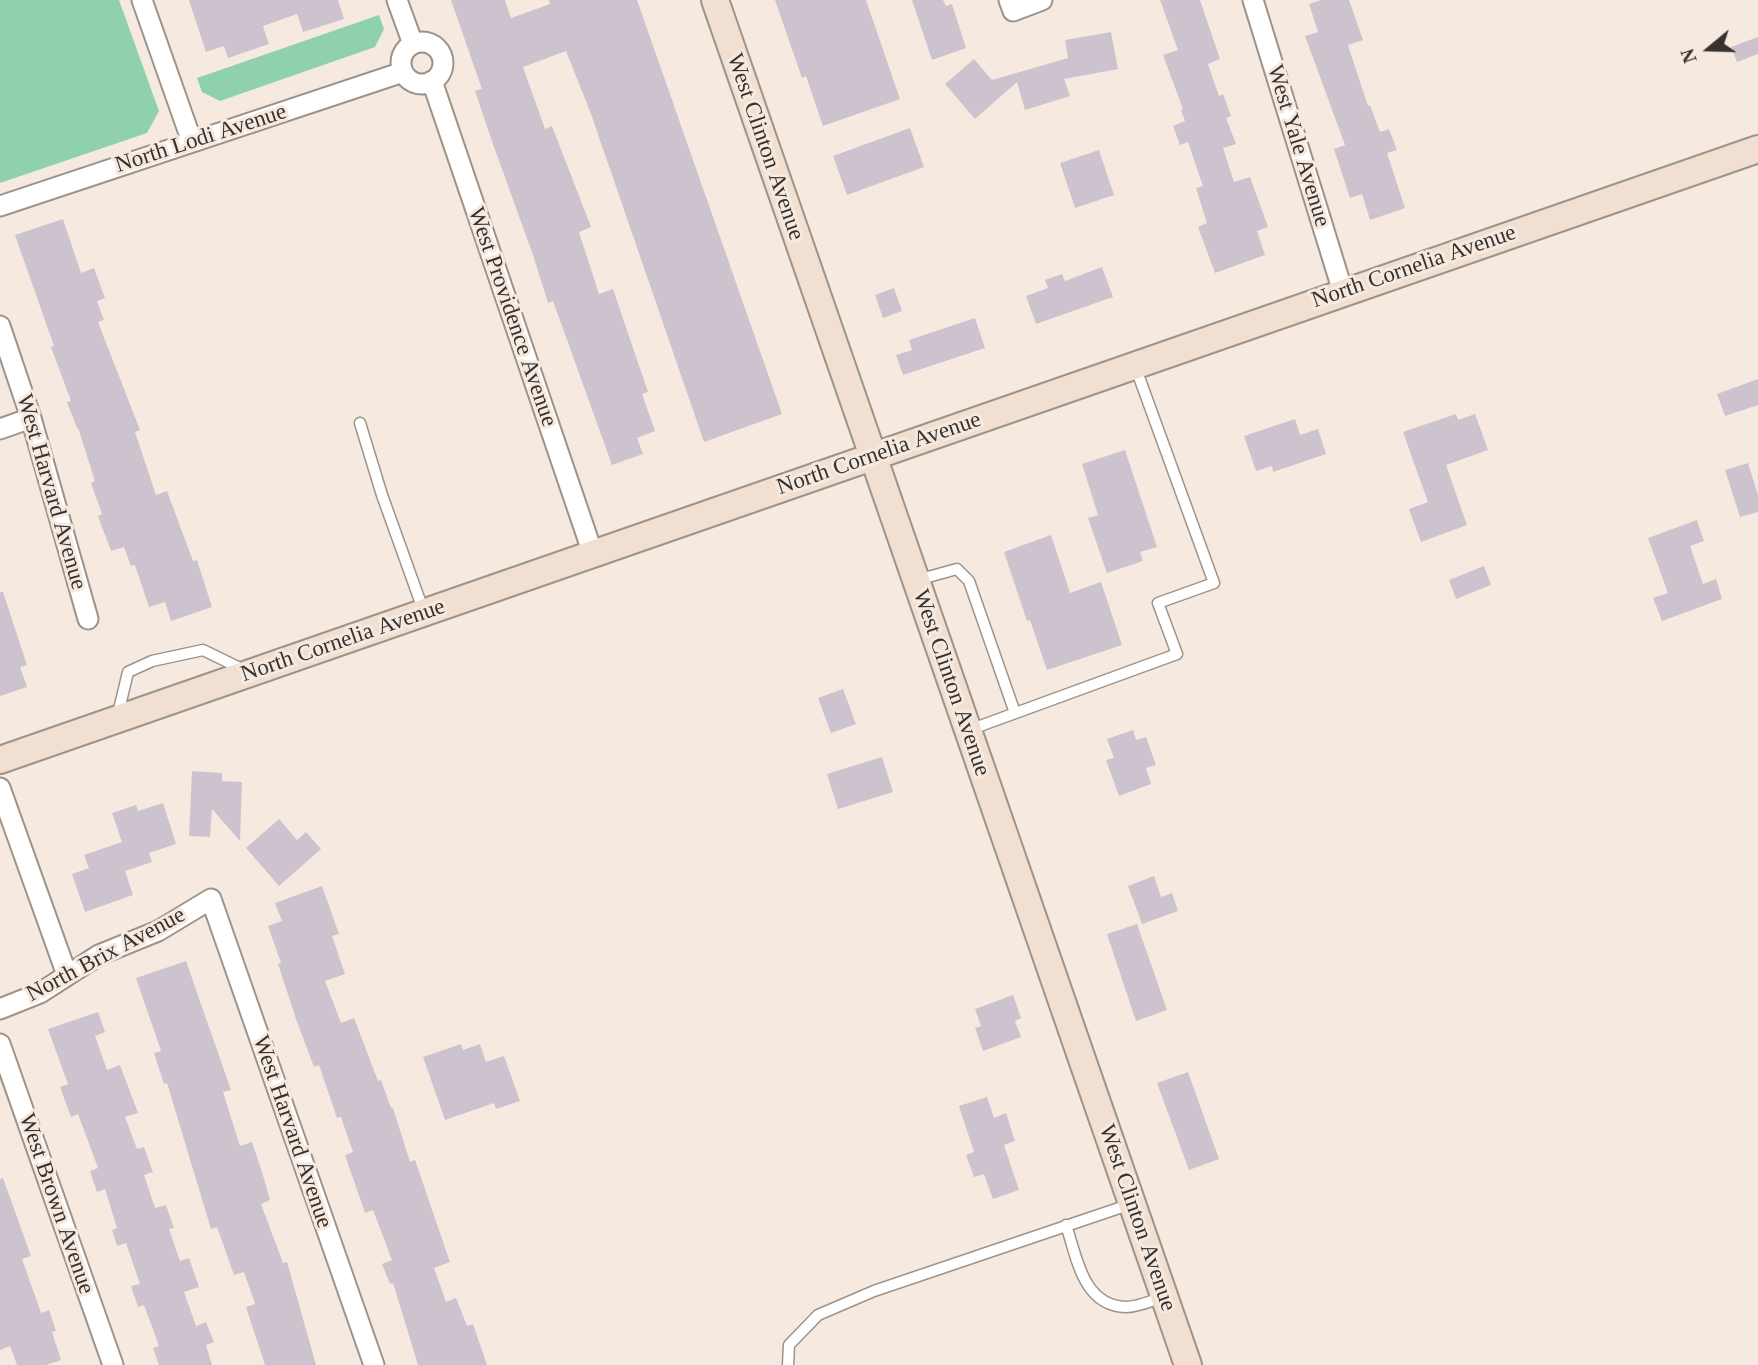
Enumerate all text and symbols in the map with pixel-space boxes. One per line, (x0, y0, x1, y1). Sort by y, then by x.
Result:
north arrow (1674, 14, 1744, 84)
text: N (1677, 46, 1701, 66)
street label: West Clinton Avenue (720, 50, 810, 244)
street label: West Yale Avenue (1260, 62, 1336, 230)
street label: North Lodi Avenue (112, 98, 290, 180)
street label: West Providence Avenue (461, 204, 563, 430)
street label: North Cornelia Avenue (1308, 219, 1520, 315)
street label: West Harvard Avenue (10, 391, 92, 593)
street label: North Cornelia Avenue (773, 406, 985, 502)
street label: West Clinton Avenue (906, 586, 996, 780)
street label: North Cornelia Avenue (237, 593, 449, 689)
street label: North Brix Avenue (22, 902, 190, 1008)
street label: West Harvard Avenue (246, 1032, 338, 1232)
street label: West Brown Avenue (12, 1110, 100, 1298)
street label: West Clinton Avenue (1092, 1121, 1182, 1315)

